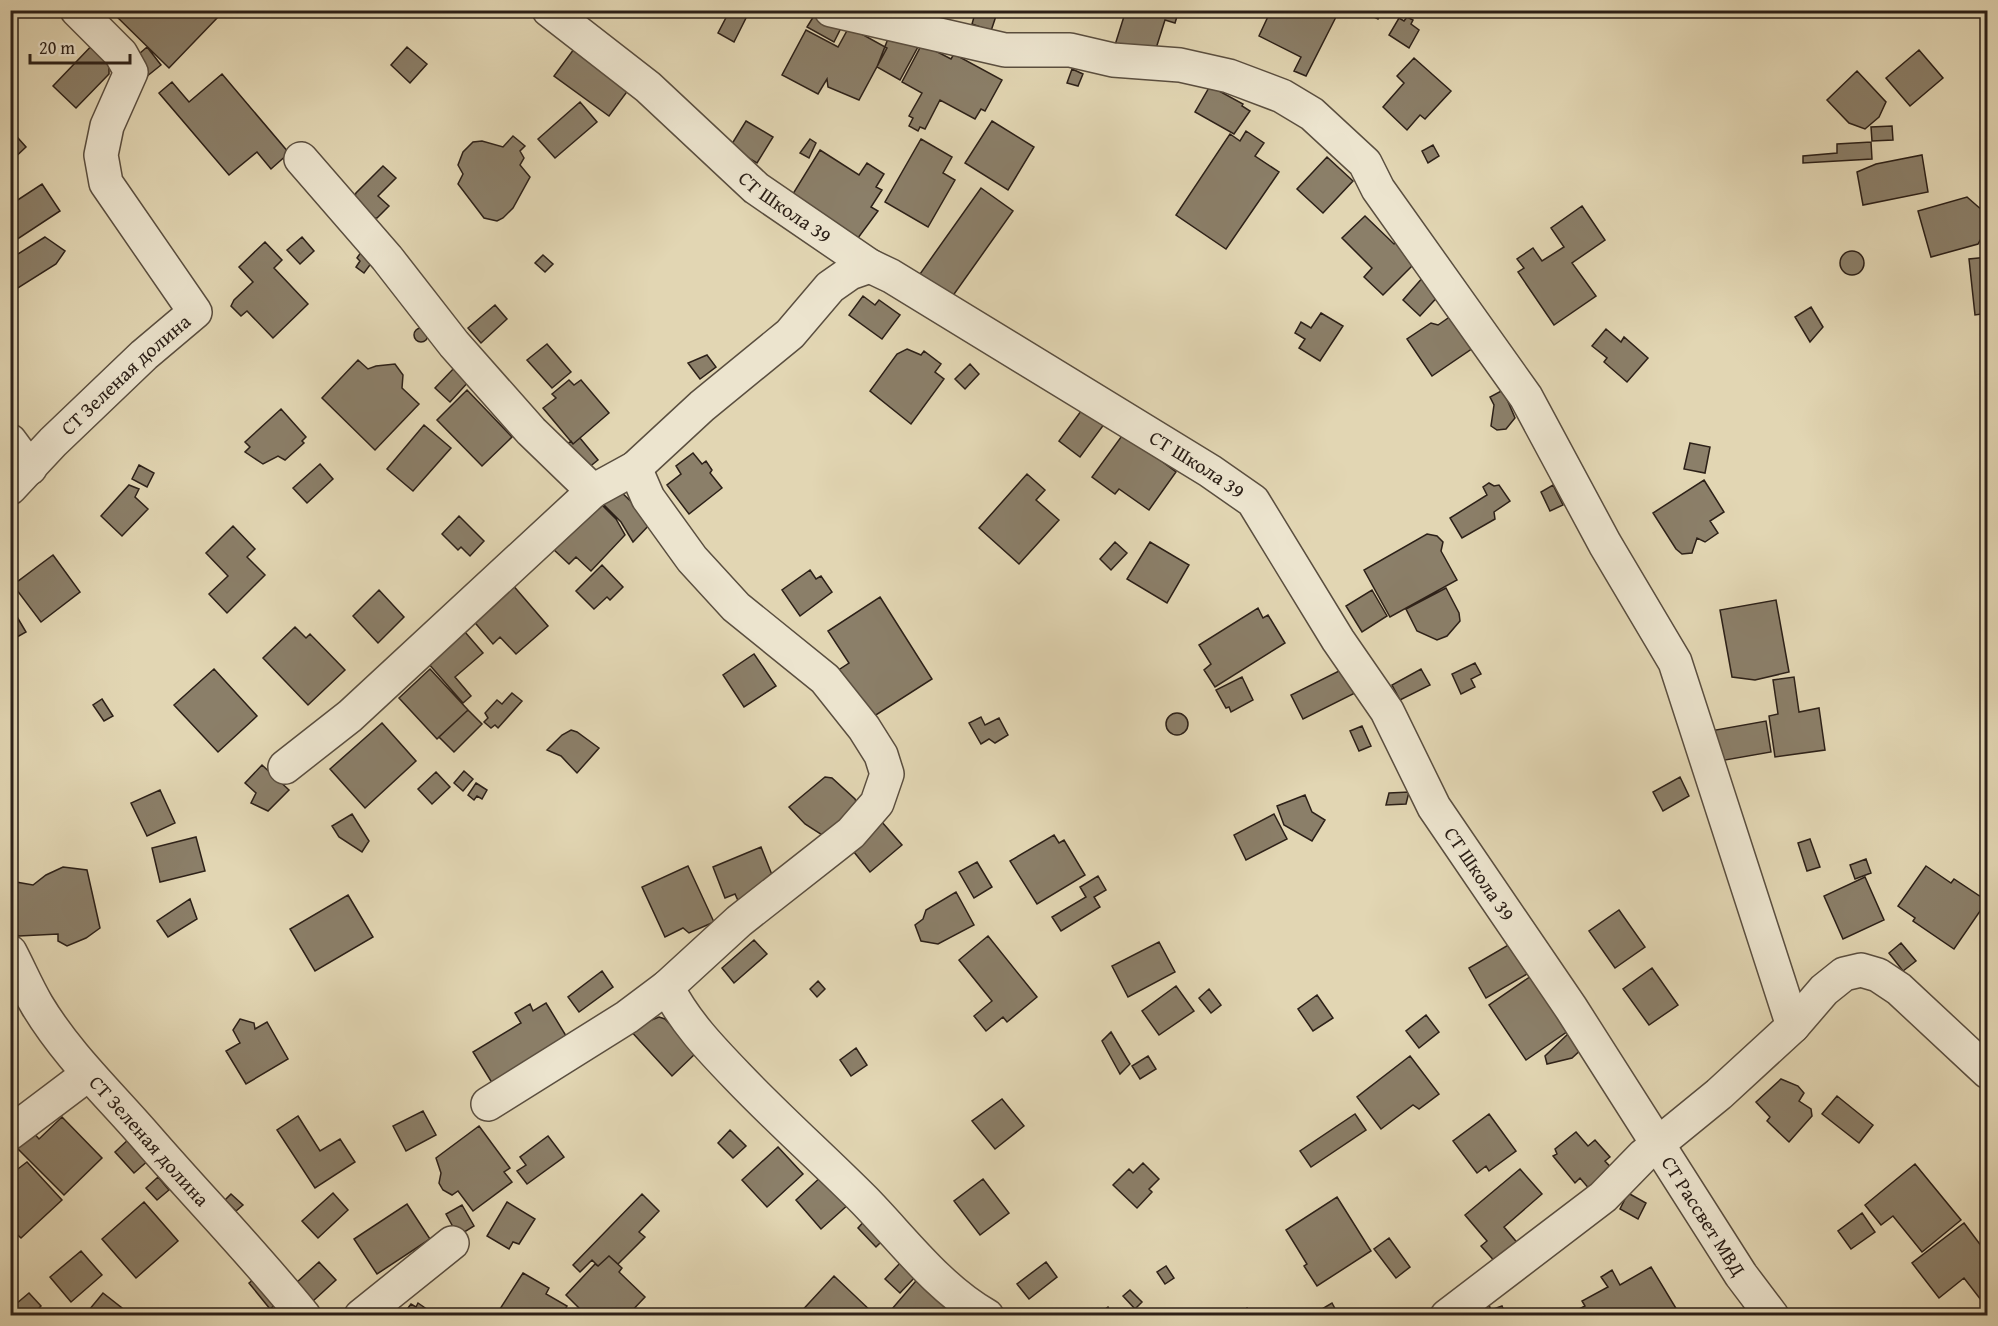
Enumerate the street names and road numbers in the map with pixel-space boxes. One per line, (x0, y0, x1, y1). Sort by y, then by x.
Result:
street label: СТ Школа 39 (732, 164, 838, 250)
street label: СТ Зеленая долина (54, 307, 197, 442)
street label: СТ Школа 39 (1144, 422, 1251, 505)
street label: СТ Школа 39 (1438, 821, 1522, 926)
street label: СТ Зеленая долина (83, 1069, 217, 1213)
street label: СТ Рассвет МВД (1655, 1150, 1753, 1282)

